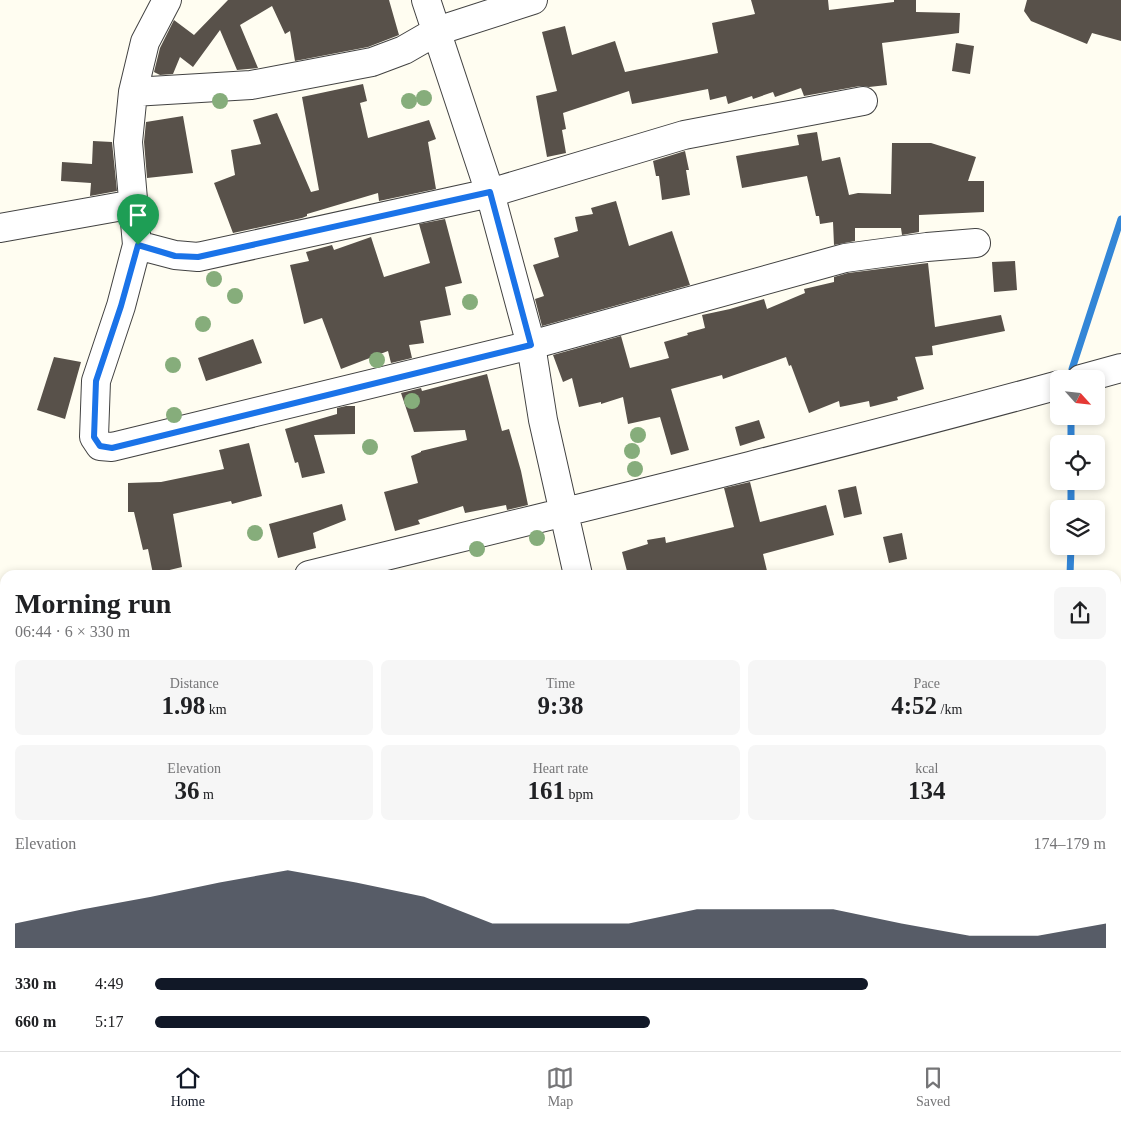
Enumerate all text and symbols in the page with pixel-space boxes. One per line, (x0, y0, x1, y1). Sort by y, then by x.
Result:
pin (117, 194, 159, 245)
icon: arrive (124, 201, 152, 229)
north arrow (1050, 370, 1105, 425)
map controls (1050, 370, 1105, 555)
button: locate (1050, 435, 1105, 490)
button: layers (1050, 500, 1105, 555)
button: share (1054, 587, 1106, 639)
text: Morning run (15, 588, 171, 619)
text: 06:44 · 6 × 330 m (15, 623, 130, 640)
text: Distance (170, 676, 219, 691)
text: Time (546, 676, 575, 691)
text: Pace (914, 676, 940, 691)
text: 1.98 (162, 692, 205, 719)
text: 9:38 (538, 692, 583, 719)
text: 4:52 (891, 692, 937, 719)
text: km (205, 702, 227, 717)
text: /km (937, 702, 962, 717)
text: Elevation (167, 761, 221, 776)
text: Heart rate (533, 761, 588, 776)
text: kcal (915, 761, 938, 776)
text: 36 (174, 777, 199, 804)
text: 161 (528, 777, 565, 804)
text: 134 (908, 777, 946, 804)
text: m (199, 787, 214, 802)
text: bpm (565, 787, 593, 802)
text: Elevation (15, 835, 76, 852)
text: 174–179 m (1034, 835, 1106, 852)
text: 330 m (15, 975, 56, 992)
text: 4:49 (95, 975, 123, 992)
text: 660 m (15, 1013, 56, 1030)
text: 5:17 (95, 1013, 123, 1030)
tab: Home (171, 1064, 205, 1110)
tab: Map (546, 1064, 574, 1110)
tab: Saved (916, 1064, 950, 1110)

